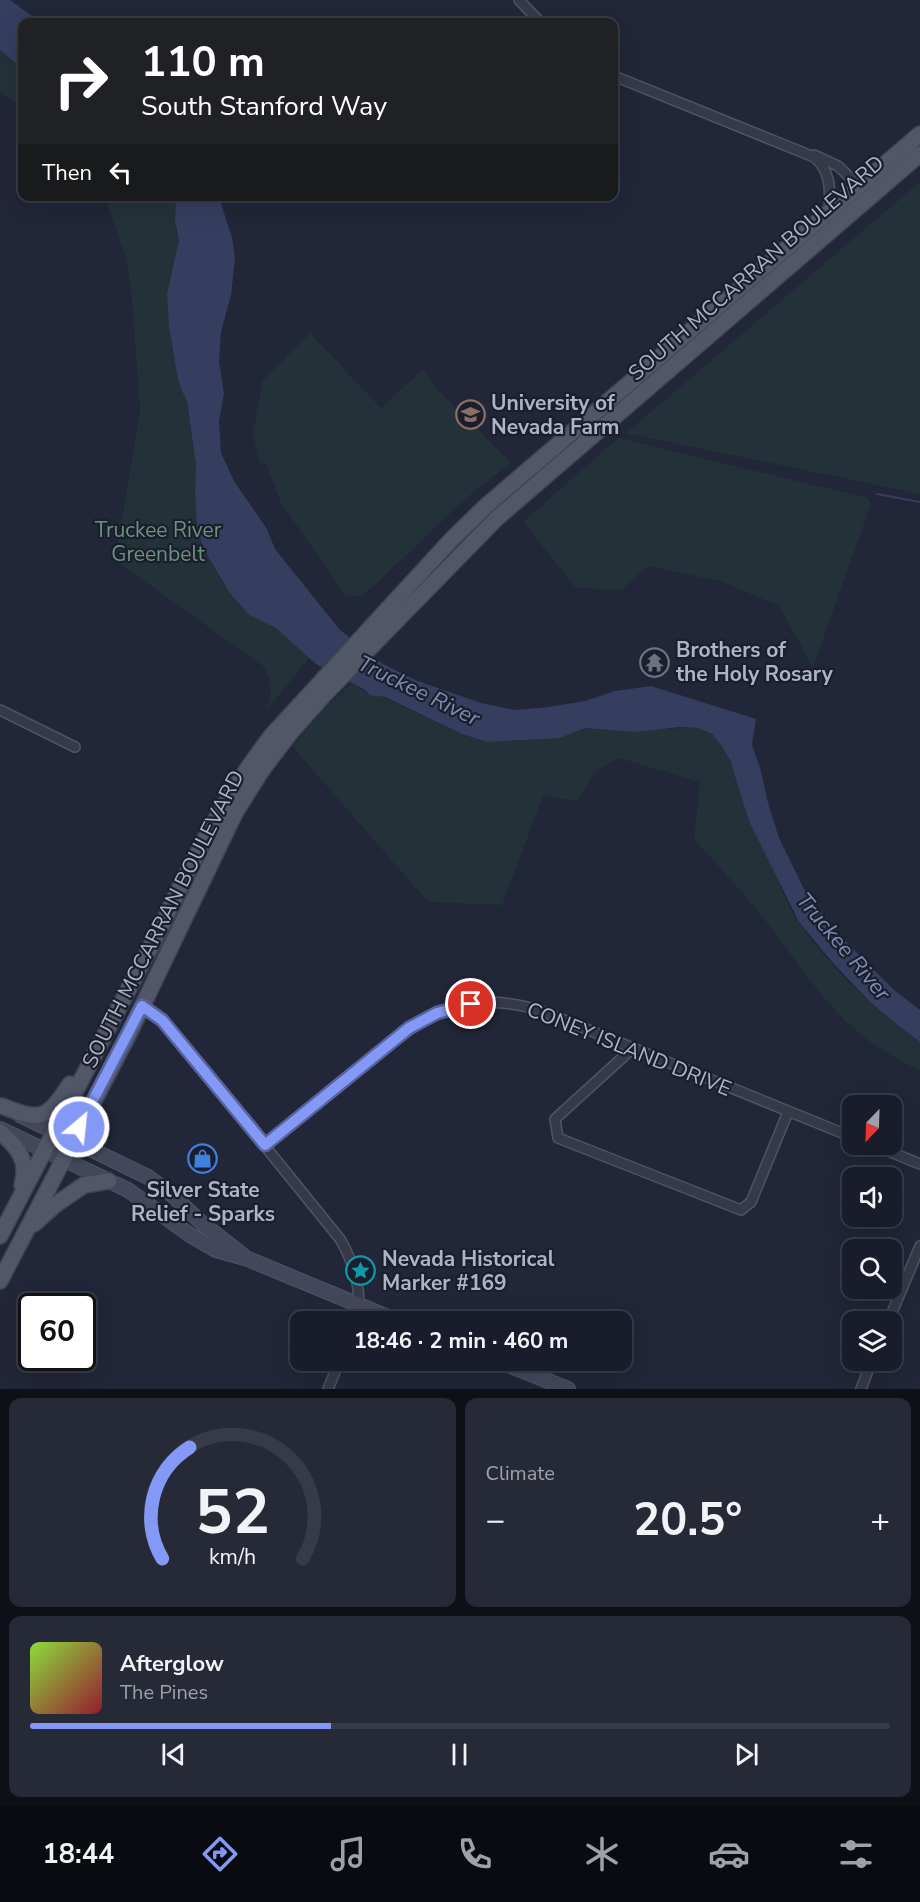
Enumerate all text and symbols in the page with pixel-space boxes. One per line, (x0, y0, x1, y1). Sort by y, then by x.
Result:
text: 110 m (141, 34, 265, 91)
icon: right (42, 42, 120, 120)
text: South Stanford Way (141, 88, 387, 125)
street label: SOUTH MCCARRAN BOULEVARD (622, 149, 890, 387)
icon: left (104, 156, 137, 189)
text: Then (42, 158, 92, 188)
place label: University of Nevada Farm (491, 389, 620, 441)
school or university icon: University of Nevada Farm (454, 399, 486, 431)
park label: Truckee River Greenbelt (95, 516, 222, 568)
place label: Brothers of the Holy Rosary (676, 636, 834, 688)
temple icon: Brothers of the Holy Rosary (639, 646, 671, 678)
water label: Truckee River (353, 648, 486, 734)
street label: SOUTH MCCARRAN BOULEVARD (76, 765, 250, 1073)
water label: Truckee River (789, 886, 898, 1008)
pin (445, 978, 496, 1029)
icon: arrive (454, 987, 487, 1020)
street label: CONEY ISLAND DRIVE (523, 995, 735, 1103)
position arrow (47, 1095, 111, 1159)
north arrow (842, 1095, 902, 1155)
map controls (842, 1095, 902, 1371)
shop icon: Silver State Relief - Sparks (187, 1143, 219, 1175)
button: sound (842, 1167, 902, 1227)
place label: Silver State Relief - Sparks (131, 1176, 275, 1228)
button: search (842, 1239, 902, 1299)
place label: Nevada Historical Marker #169 (382, 1245, 555, 1297)
place icon: Nevada Historical Marker #169 (345, 1255, 377, 1287)
speed limit sign: 60 (18, 1293, 96, 1371)
button: layers (842, 1311, 902, 1371)
text: 18:46 · 2 min · 460 m (354, 1326, 568, 1356)
text: Climate (486, 1460, 555, 1487)
text: 52 (195, 1470, 270, 1555)
text: 20.5° (633, 1490, 742, 1551)
text: − (486, 1498, 505, 1543)
text: + (870, 1498, 890, 1543)
text: km/h (209, 1543, 256, 1573)
text: Afterglow (120, 1649, 224, 1679)
text: The Pines (120, 1679, 208, 1706)
icon: previous (157, 1738, 190, 1771)
icon: pause (443, 1738, 476, 1771)
icon: next (730, 1738, 763, 1771)
icon: directions (199, 1833, 241, 1875)
icon: music (327, 1833, 369, 1875)
icon: phone (454, 1833, 496, 1875)
icon: climate (581, 1833, 623, 1875)
icon: car (708, 1833, 750, 1875)
icon: filters (835, 1833, 877, 1875)
text: 18:44 (43, 1836, 114, 1873)

